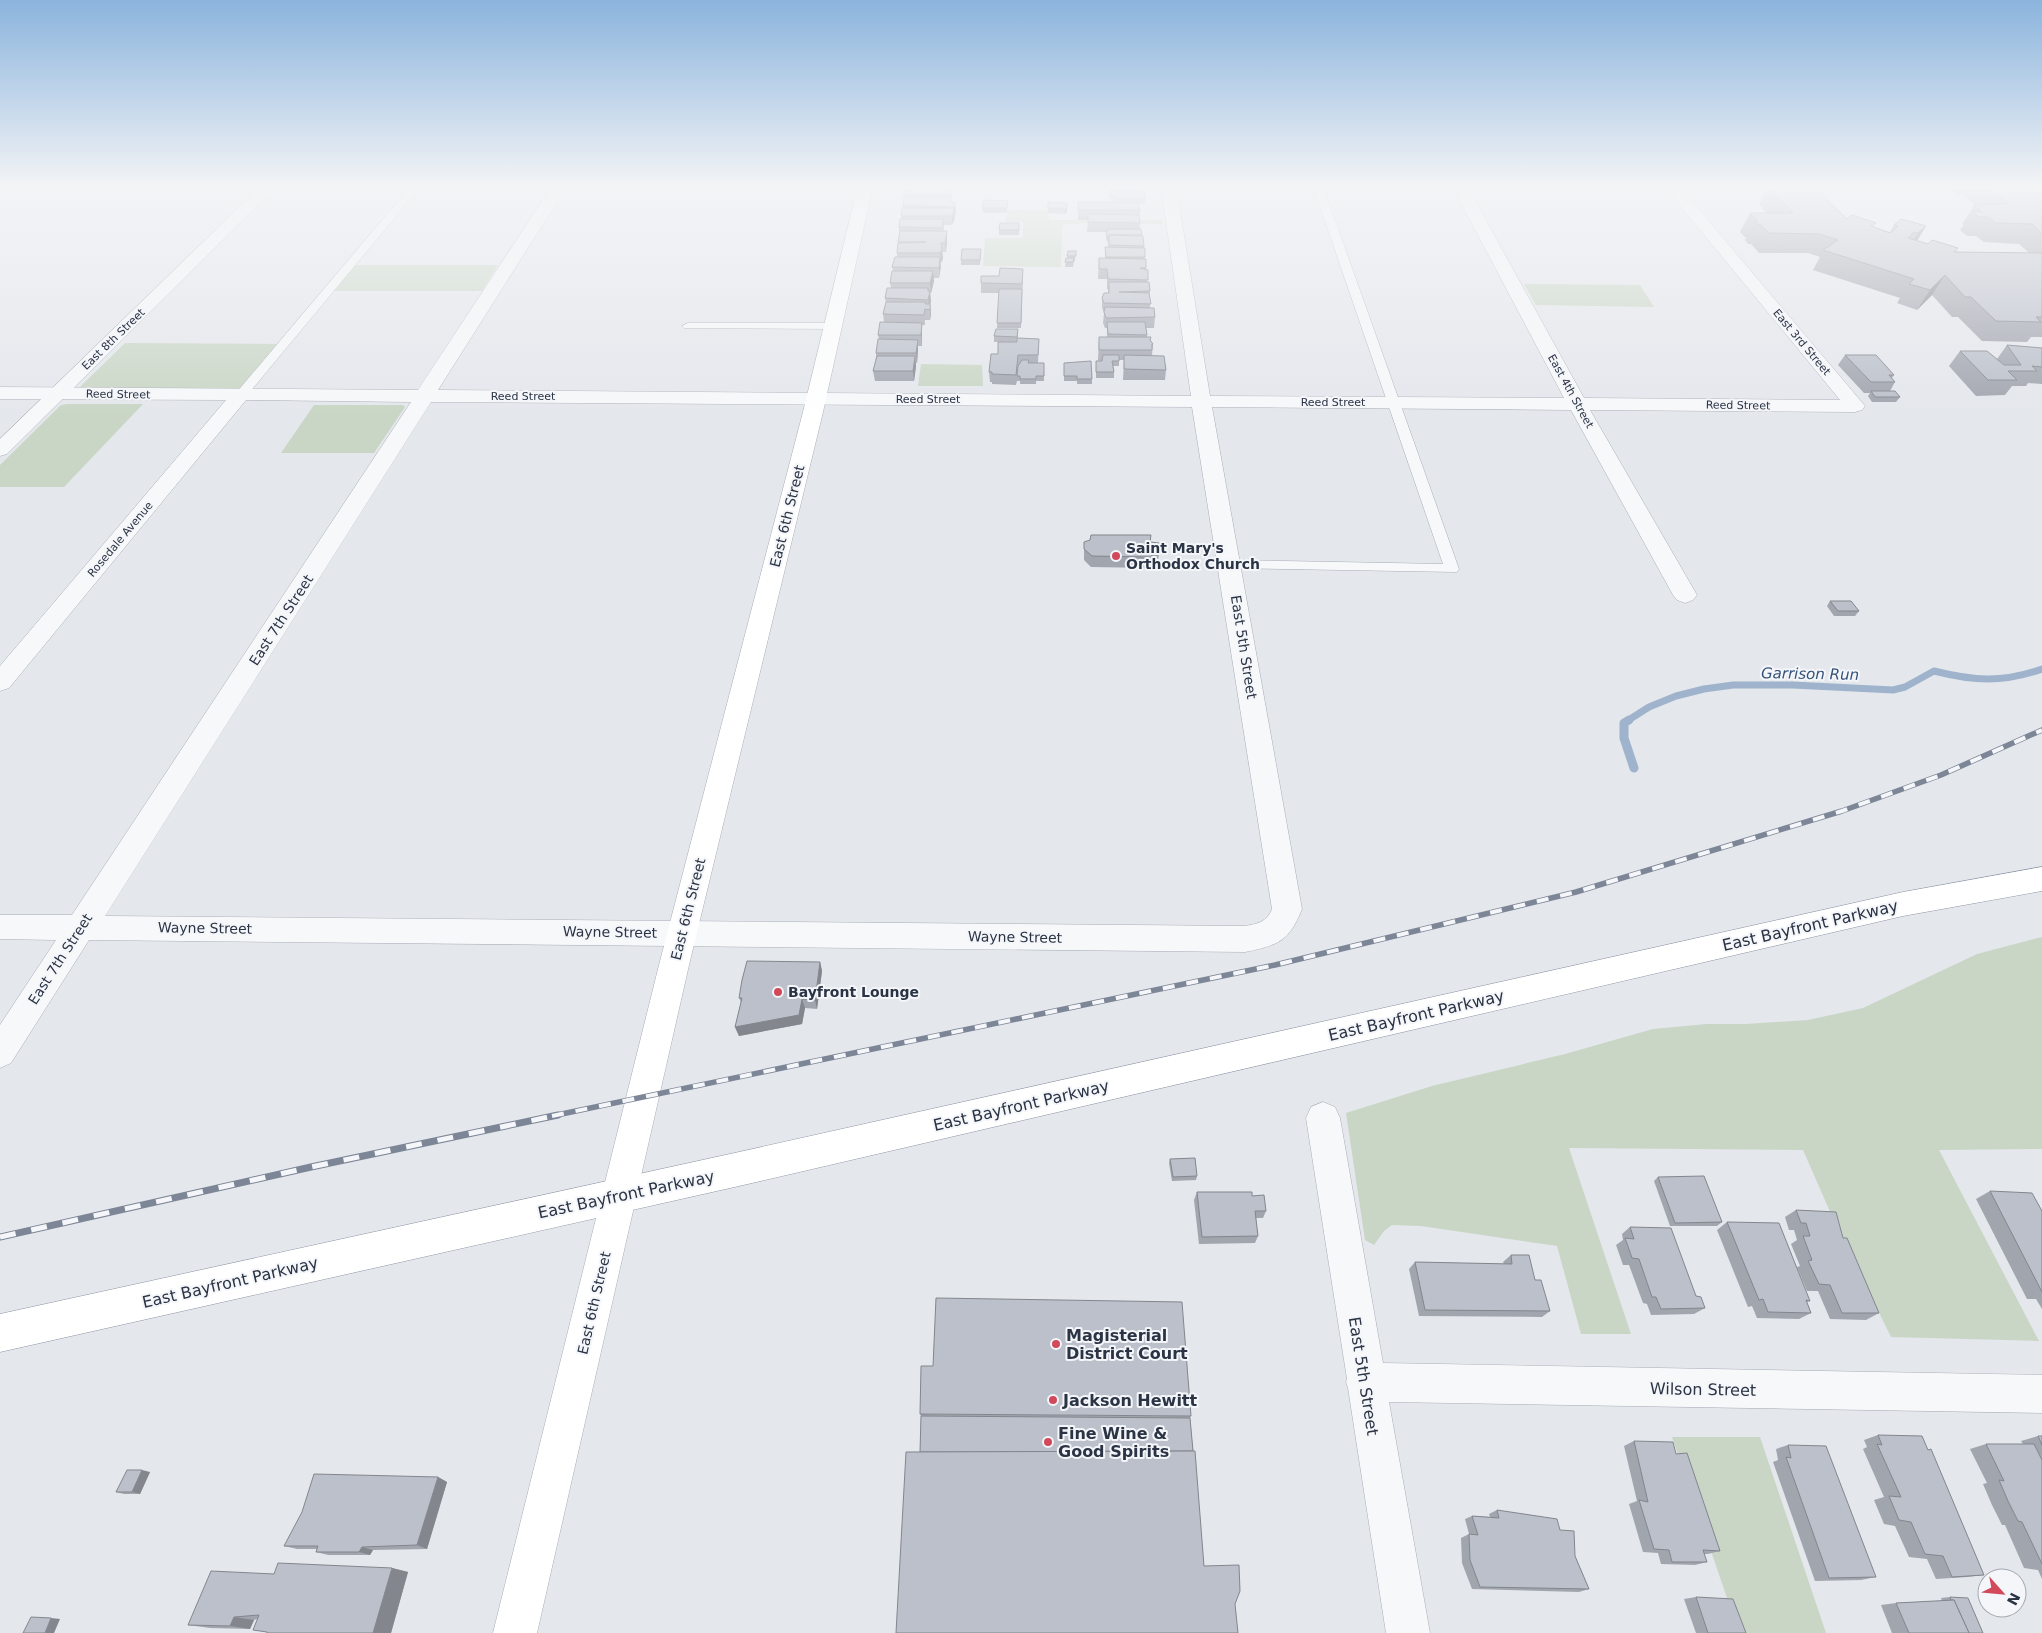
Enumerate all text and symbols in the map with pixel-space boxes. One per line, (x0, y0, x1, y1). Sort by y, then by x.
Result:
street label: East 8th Street (79, 306, 148, 373)
street label: East 3rd Street (1770, 307, 1834, 379)
street label: East 4th Street (1545, 352, 1597, 431)
street label: Reed Street (86, 387, 151, 402)
street label: Reed Street (491, 390, 556, 403)
street label: Reed Street (896, 393, 961, 406)
street label: Reed Street (1301, 396, 1366, 409)
street label: Reed Street (1706, 398, 1771, 413)
street label: East 6th Street (767, 463, 808, 569)
street label: Rosedale Avenue (85, 499, 156, 580)
place label: Saint Mary's Orthodox Church (1126, 540, 1260, 572)
marker: Saint Mary's Orthodox Church (1110, 550, 1122, 562)
street label: East 7th Street (246, 571, 317, 668)
street label: East 5th Street (1228, 594, 1260, 701)
water label: Garrison Run (1761, 664, 1859, 684)
street label: East 6th Street (668, 856, 709, 962)
street label: East Bayfront Parkway (1720, 896, 1900, 955)
street label: East 7th Street (25, 910, 96, 1007)
street label: Wayne Street (158, 919, 253, 937)
street label: Wayne Street (563, 923, 658, 941)
street label: Wayne Street (968, 928, 1063, 946)
place label: Bayfront Lounge (788, 984, 919, 1000)
marker: Bayfront Lounge (772, 986, 784, 998)
street label: East Bayfront Parkway (1326, 986, 1506, 1045)
street label: East Bayfront Parkway (931, 1076, 1111, 1135)
street label: East Bayfront Parkway (536, 1166, 716, 1222)
street label: East 6th Street (574, 1250, 614, 1356)
street label: East Bayfront Parkway (140, 1253, 320, 1312)
street label: East 5th Street (1345, 1315, 1382, 1437)
place label: Magisterial District Court (1066, 1326, 1188, 1363)
marker: Magisterial District Court (1050, 1338, 1062, 1350)
street label: Wilson Street (1650, 1379, 1756, 1400)
place label: Jackson Hewitt (1062, 1391, 1198, 1410)
marker: Jackson Hewitt (1047, 1394, 1059, 1406)
place label: Fine Wine & Good Spirits (1058, 1424, 1169, 1461)
marker: Fine Wine & Good Spirits (1042, 1436, 1054, 1448)
north arrow (1977, 1568, 2027, 1618)
text: N (2004, 1590, 2023, 1608)

